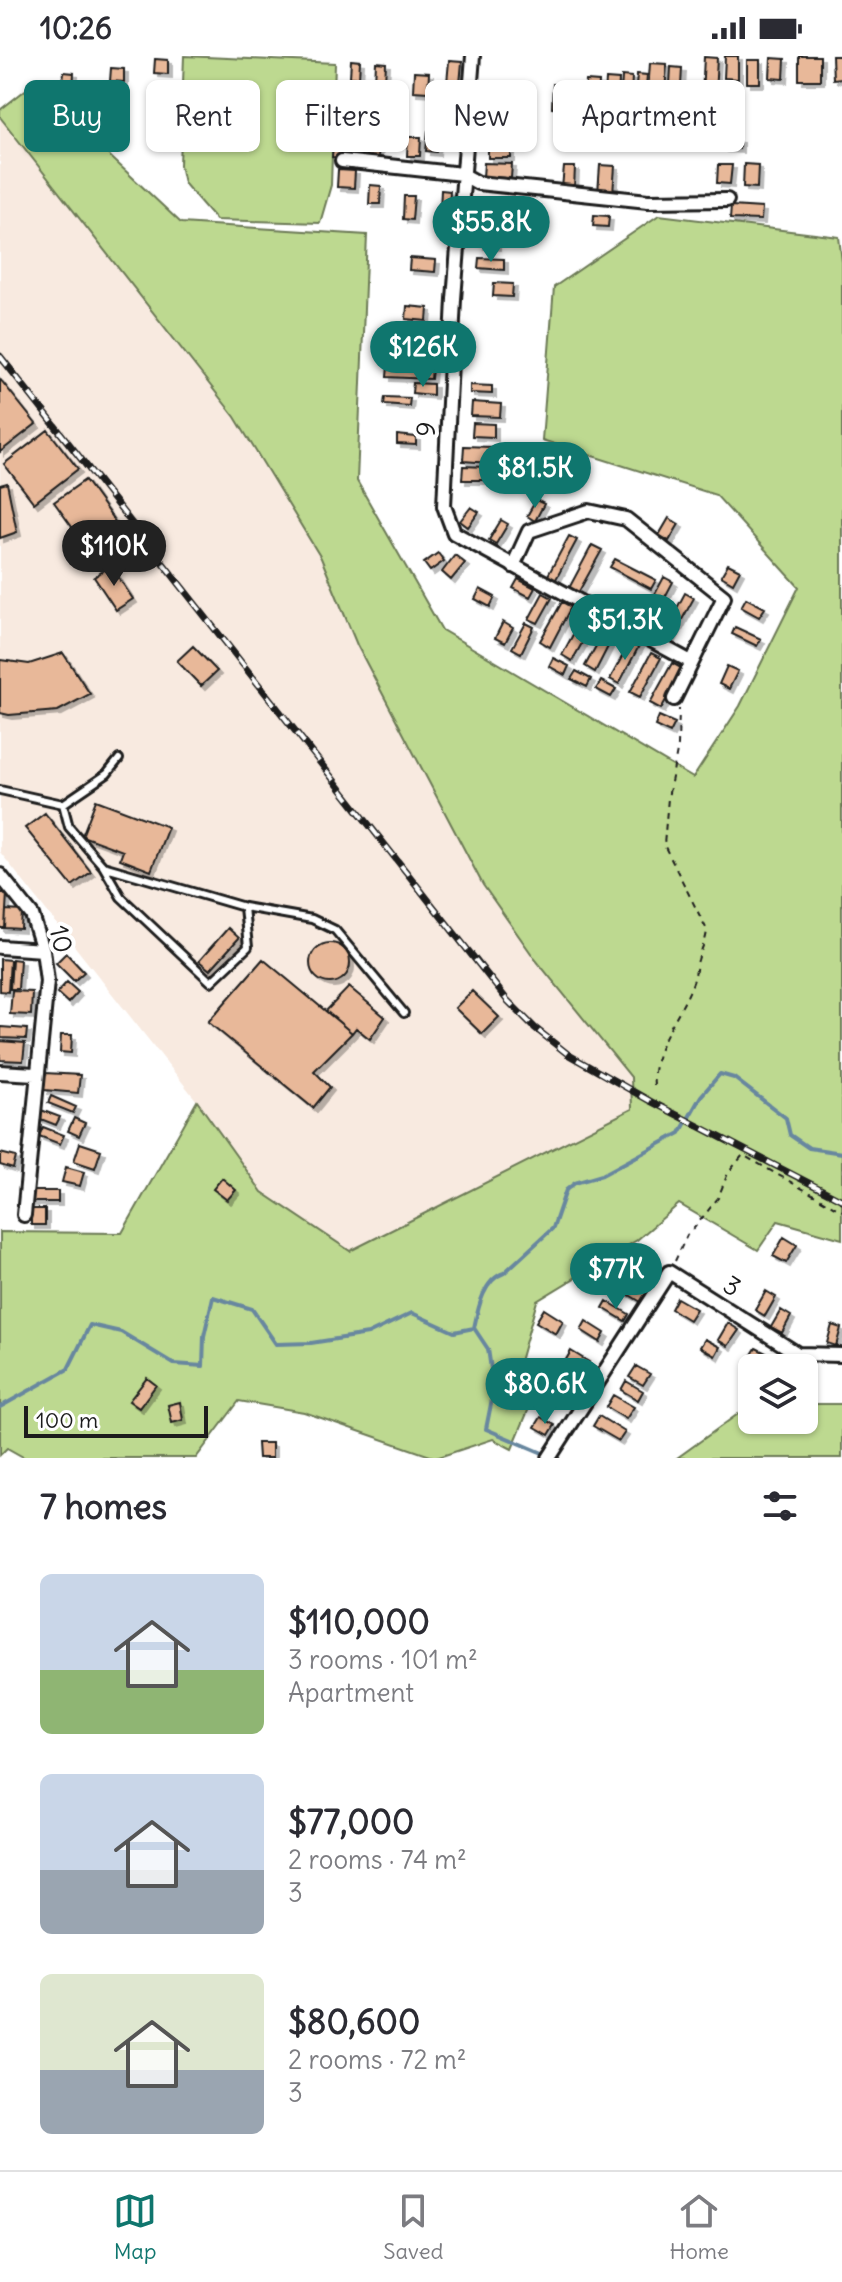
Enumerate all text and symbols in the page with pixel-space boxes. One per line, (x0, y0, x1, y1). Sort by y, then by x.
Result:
text: 10:26 (40, 9, 112, 47)
chip: Buy (24, 80, 130, 152)
chip: Rent (146, 80, 260, 152)
chip: Filters (276, 80, 409, 152)
chip: New (425, 80, 537, 152)
chip: Apartment (553, 80, 745, 152)
pin: $55.8K (426, 196, 556, 264)
text: $55.8K (451, 205, 531, 238)
pin: $126K (367, 321, 479, 389)
text: $126K (388, 330, 458, 363)
street label: 9 (409, 421, 442, 437)
pin: $81.5K (470, 442, 600, 510)
text: $81.5K (497, 451, 573, 484)
pin: $110K (58, 520, 170, 588)
text: $110K (80, 529, 148, 562)
pin: $51.3K (560, 594, 690, 662)
text: $51.3K (587, 603, 663, 636)
street label: 10 (42, 922, 81, 956)
pin: $77K (569, 1243, 663, 1311)
text: $77K (588, 1252, 644, 1285)
street label: 3 (717, 1268, 747, 1303)
map controls (738, 1354, 818, 1434)
button: layers (738, 1354, 818, 1434)
pin: $80.6K (480, 1358, 610, 1426)
text: $80.6K (504, 1367, 586, 1400)
scale bar (24, 1402, 208, 1438)
text: 100 m (36, 1406, 98, 1434)
icon: filters (758, 1484, 802, 1528)
text: 7 homes (40, 1485, 167, 1528)
text: $110,000 (288, 1600, 430, 1643)
icon: home (104, 1606, 200, 1702)
text: 3 rooms · 101 m² (288, 1643, 478, 1676)
text: Apartment (288, 1676, 414, 1709)
text: $77,000 (288, 1800, 414, 1843)
icon: home (104, 1806, 200, 1902)
text: 2 rooms · 74 m² (288, 1843, 467, 1876)
text: 3 (288, 1876, 303, 1909)
text: $80,600 (288, 2000, 420, 2043)
icon: home (104, 2006, 200, 2102)
text: 2 rooms · 72 m² (288, 2043, 467, 2076)
text: 3 (288, 2076, 303, 2109)
tab: Map (113, 2189, 157, 2265)
tab: Saved (383, 2189, 443, 2265)
tab: Home (670, 2189, 729, 2265)

